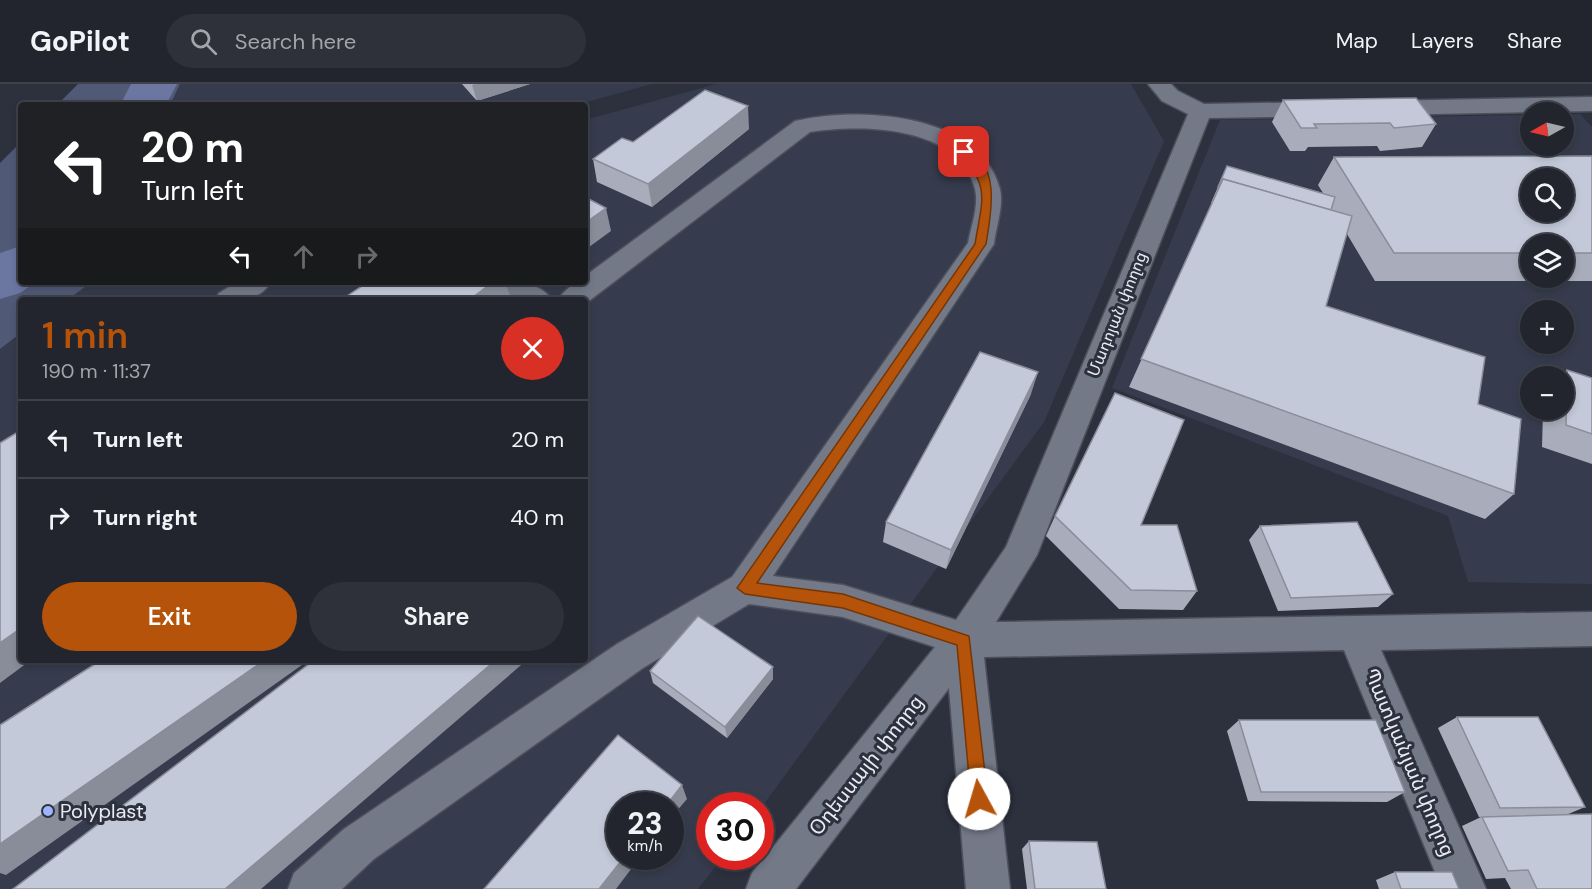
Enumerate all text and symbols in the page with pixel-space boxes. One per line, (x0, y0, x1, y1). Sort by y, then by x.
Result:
search box (166, 14, 586, 68)
text: GoPilot (30, 23, 130, 60)
icon: search (187, 25, 220, 58)
text: Search here (235, 27, 356, 56)
text: Map (1336, 27, 1378, 55)
text: Layers (1411, 27, 1474, 55)
text: Share (1507, 27, 1562, 55)
north arrow (1520, 102, 1574, 156)
map controls (1520, 102, 1574, 420)
text: 20 m (141, 120, 244, 175)
icon: left (42, 126, 120, 204)
pin (938, 126, 989, 177)
icon: arrive (947, 135, 980, 168)
button: search (1520, 168, 1574, 222)
text: Turn left (141, 173, 244, 208)
button: layers (1520, 234, 1574, 288)
icon: left (224, 240, 257, 273)
icon: ahead (287, 240, 320, 273)
icon: right (350, 240, 383, 273)
street label: Մադոյան փողոց (1082, 249, 1152, 379)
button: + (1520, 300, 1574, 354)
text: 1 min (42, 312, 128, 359)
button: close (501, 317, 564, 380)
text: 190 m · 11:37 (42, 358, 151, 384)
button: − (1520, 366, 1574, 420)
icon: left (42, 423, 75, 456)
text: Turn left (93, 425, 183, 454)
text: 20 m (511, 425, 564, 454)
icon: right (42, 501, 75, 534)
text: Turn right (93, 503, 198, 532)
text: 40 m (510, 503, 564, 532)
button: Exit (42, 582, 297, 651)
button: Share (309, 582, 564, 651)
street label: Պատկանյան փողոց (1359, 664, 1461, 860)
street label: Օդեսսայի փողոց (803, 690, 929, 840)
position arrow (947, 767, 1011, 831)
speed limit sign: 30 (696, 792, 774, 870)
place label: Polyplast (60, 798, 144, 824)
marker: Polyplast (41, 804, 55, 818)
text: 23 (627, 804, 663, 843)
text: km/h (627, 836, 663, 856)

